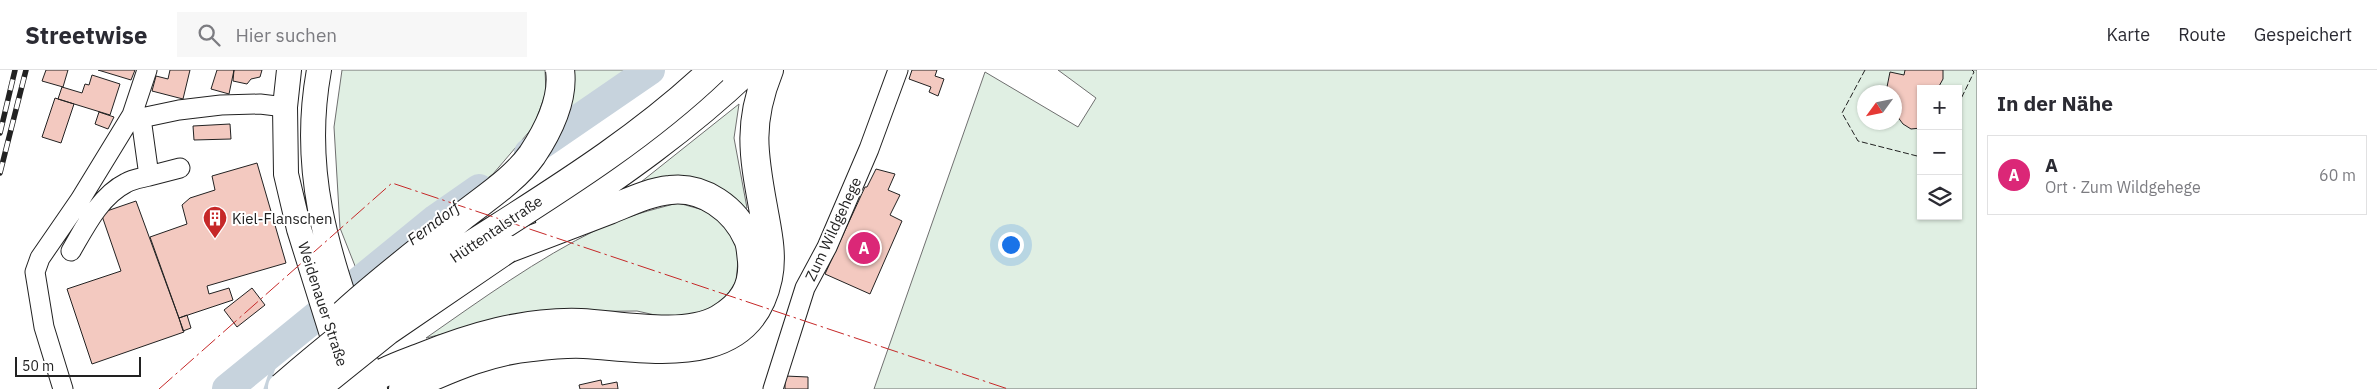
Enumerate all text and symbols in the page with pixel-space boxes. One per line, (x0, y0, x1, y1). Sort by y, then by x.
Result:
search box (177, 12, 527, 57)
text: Streetwise (25, 19, 147, 51)
icon: search (195, 21, 223, 49)
text: Hier suchen (235, 23, 337, 47)
text: Karte (2107, 23, 2150, 46)
text: Route (2178, 23, 2226, 46)
text: Gespeichert (2254, 23, 2352, 46)
north arrow (1857, 85, 1902, 130)
map controls (1917, 85, 1962, 220)
button: + (1917, 85, 1962, 130)
text: In der Nähe (1997, 89, 2113, 117)
button: − (1917, 130, 1962, 175)
text: A (2045, 153, 2058, 177)
text: A (2009, 165, 2019, 185)
text: 60 m (2319, 165, 2356, 185)
street label: Zum Wildgehege (801, 174, 865, 284)
button: layers (1917, 175, 1962, 220)
text: Ort · Zum Wildgehege (2045, 177, 2201, 197)
street label: Hüttentalstraße (446, 191, 546, 267)
water label: Ferndorf (403, 196, 465, 249)
building icon: Kiel-Flanschen (202, 205, 228, 239)
place label: Kiel-Flanschen (232, 209, 333, 228)
pin: A (848, 229, 880, 267)
your location (998, 232, 1024, 258)
street label: Weidenauer Straße (294, 239, 352, 369)
scale bar (15, 354, 141, 377)
text: 50 m (22, 357, 54, 375)

